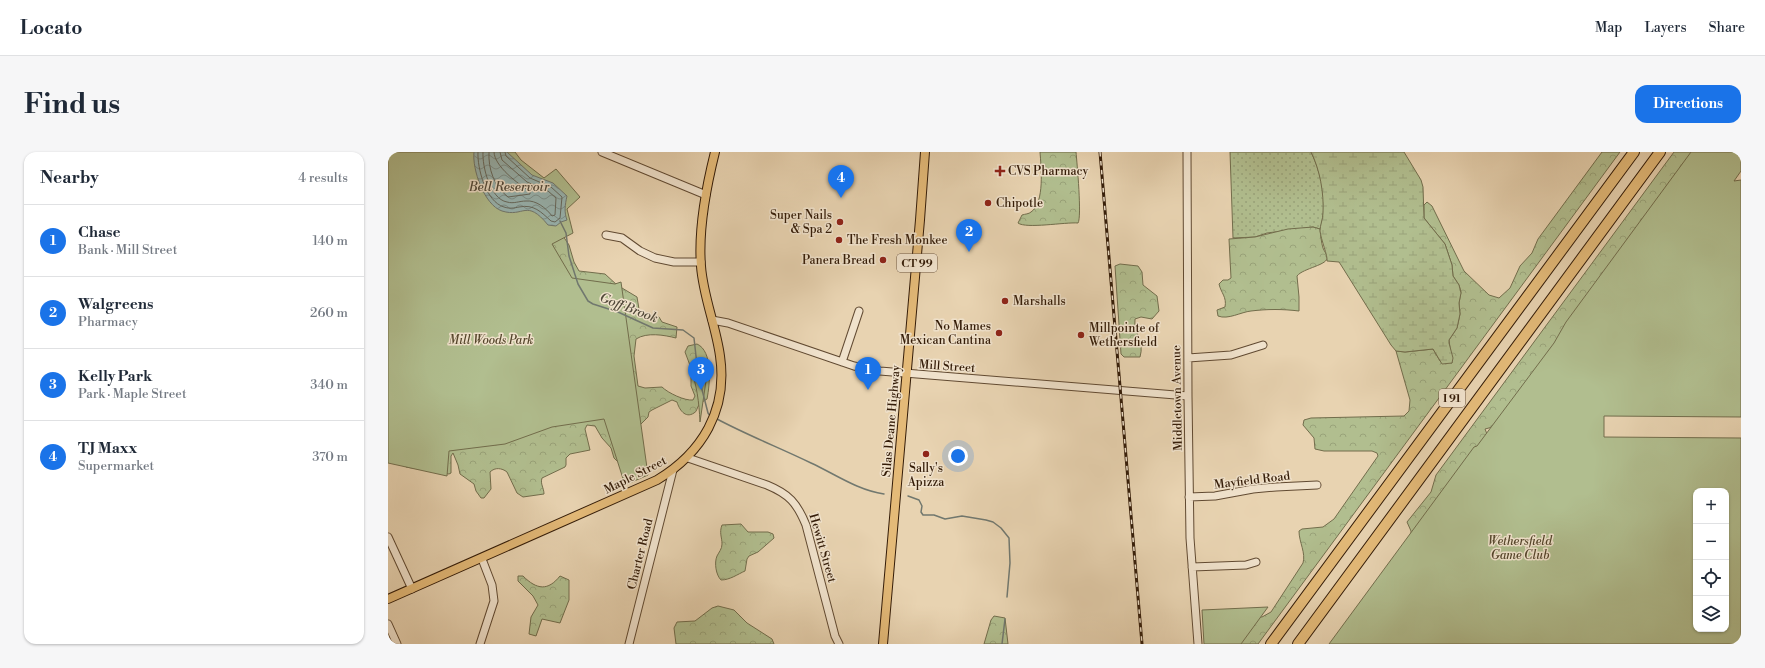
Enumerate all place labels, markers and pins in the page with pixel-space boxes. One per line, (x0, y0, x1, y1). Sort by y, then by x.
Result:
place label: CVS Pharmacy (1008, 164, 1089, 179)
pin: 4 (828, 165, 854, 198)
marker: CVS Pharmacy (995, 166, 1005, 176)
place label: Chipotle (996, 196, 1043, 211)
marker: Chipotle (983, 198, 993, 208)
place label: Super Nails & Spa 2 (770, 208, 832, 237)
marker: Super Nails & Spa 2 (835, 217, 845, 227)
pin: 2 (956, 219, 982, 252)
place label: The Fresh Monkee (847, 233, 947, 248)
marker: The Fresh Monkee (834, 235, 844, 245)
place label: Panera Bread (802, 253, 875, 268)
marker: Panera Bread (878, 255, 888, 265)
place label: Marshalls (1013, 294, 1066, 309)
marker: Marshalls (1000, 296, 1010, 306)
place label: No Mames Mexican Cantina (900, 319, 992, 348)
place label: Millpointe of Wethersfield (1088, 321, 1160, 350)
marker: No Mames Mexican Cantina (994, 328, 1004, 338)
marker: Millpointe of Wethersfield (1076, 330, 1086, 340)
pin: 3 (688, 357, 714, 390)
pin: 1 (855, 357, 881, 390)
marker: Sally's Apizza (921, 449, 931, 459)
place label: Sally's Apizza (907, 461, 945, 490)

